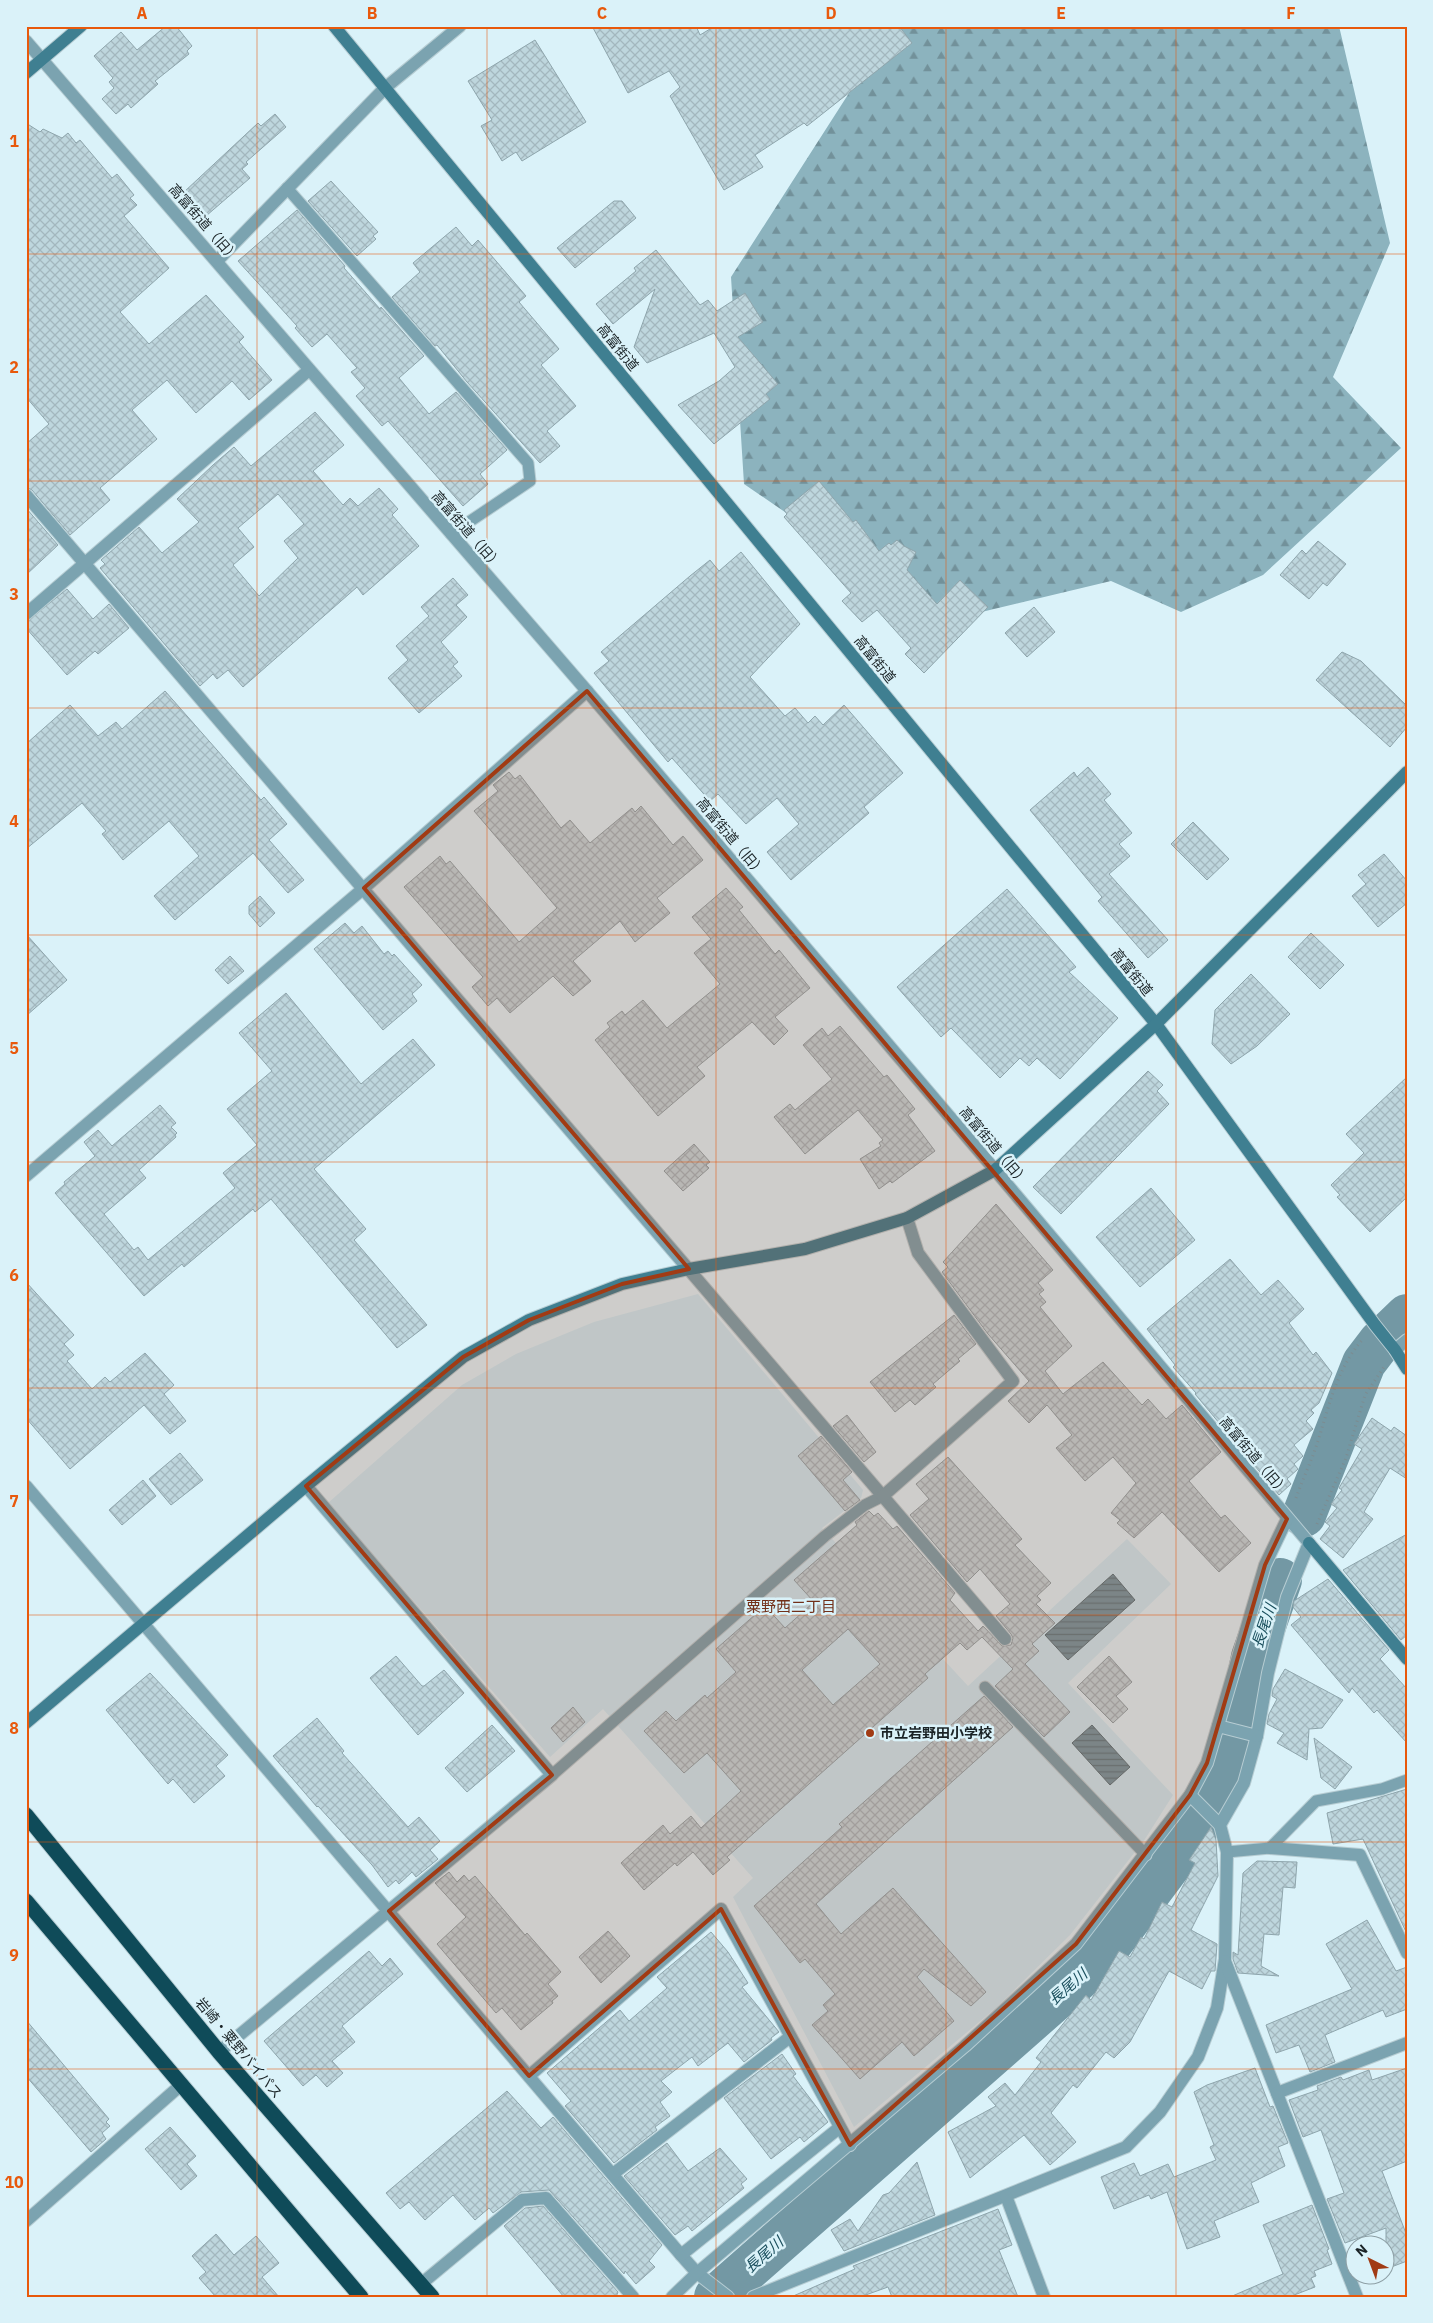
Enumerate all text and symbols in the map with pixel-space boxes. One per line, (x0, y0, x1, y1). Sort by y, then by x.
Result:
text: A (137, 3, 148, 23)
text: B (367, 3, 378, 23)
text: C (597, 3, 607, 23)
text: D (825, 3, 837, 23)
text: E (1056, 3, 1066, 23)
text: F (1286, 3, 1296, 23)
text: 1 (9, 131, 19, 151)
street label: 高富街道（旧） (165, 180, 243, 266)
street label: 高富街道 (593, 320, 643, 374)
text: 2 (9, 357, 19, 377)
street label: 高富街道（旧） (428, 487, 506, 573)
text: 3 (9, 584, 19, 604)
street label: 高富街道 (850, 632, 900, 686)
street label: 高富街道（旧） (693, 794, 769, 880)
text: 4 (9, 811, 19, 831)
street label: 高富街道 (1107, 945, 1157, 999)
text: 5 (9, 1038, 19, 1058)
street label: 高富街道（旧） (956, 1103, 1032, 1189)
text: 6 (9, 1265, 19, 1285)
street label: 高富街道（旧） (1216, 1413, 1292, 1499)
text: 7 (9, 1491, 19, 1511)
district label: 粟野西二丁目 (746, 1597, 836, 1616)
water label: 長尾川 (1247, 1600, 1280, 1650)
text: 8 (9, 1718, 19, 1738)
place label: 市立岩野田小学校 (880, 1724, 992, 1742)
marker: 市立岩野田小学校 (864, 1727, 876, 1739)
text: 9 (9, 1945, 19, 1965)
water label: 長尾川 (1044, 1963, 1092, 2009)
street label: 岩崎・粟野バイパス (192, 1994, 286, 2102)
text: 10 (4, 2172, 24, 2192)
water label: 長尾川 (740, 2231, 788, 2277)
north arrow (1346, 2236, 1396, 2286)
text: N (1352, 2240, 1371, 2260)

